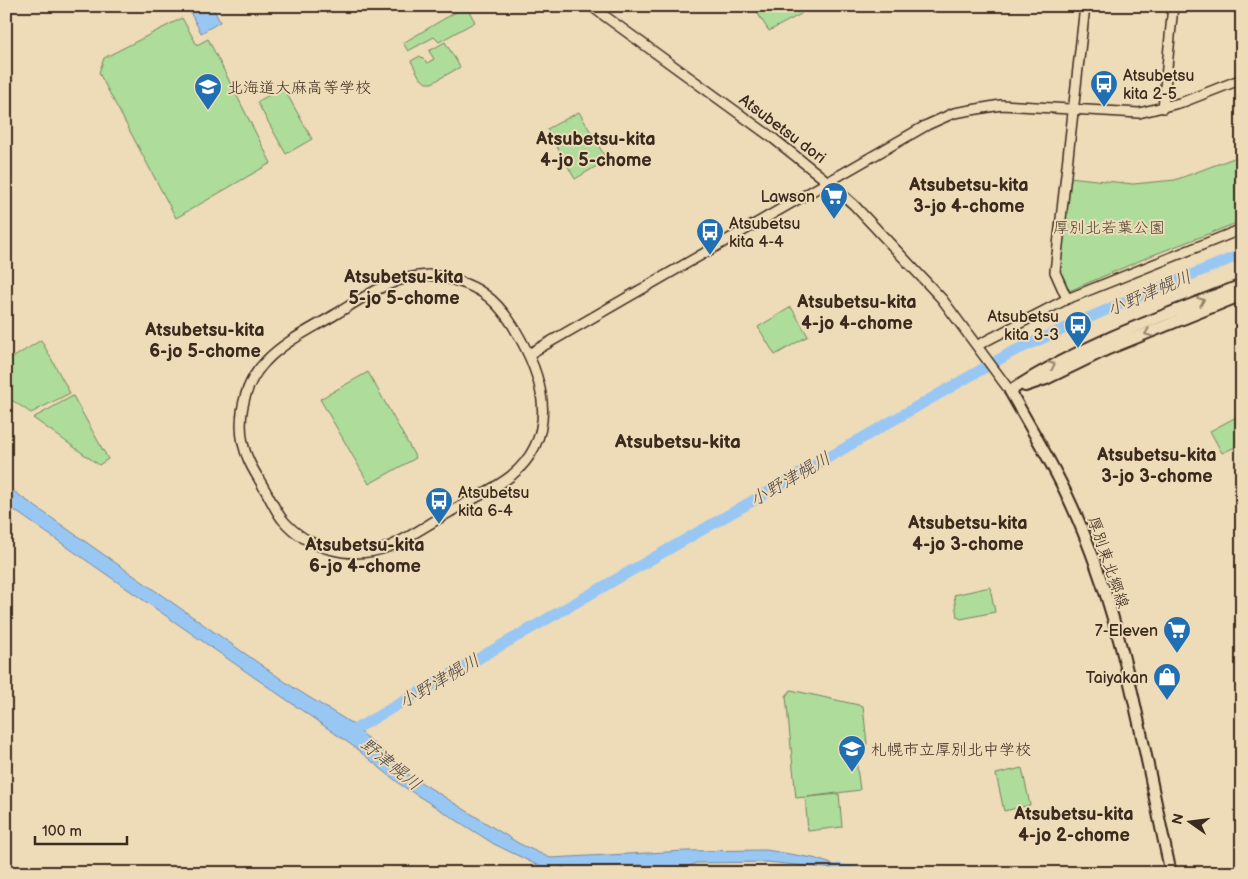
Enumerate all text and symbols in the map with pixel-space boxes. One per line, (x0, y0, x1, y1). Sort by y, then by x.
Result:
place label: Atsubetsu kita 2-5 (1123, 67, 1194, 104)
bus stop icon: Atsubetsu kita 2-5 (1089, 69, 1119, 108)
school or university icon: 北海道大麻高等学校 (193, 72, 223, 111)
place label: 北海道大麻高等学校 (227, 79, 371, 98)
street label: Atsubetsu dori (735, 90, 829, 168)
district label: Atsubetsu-kita 4-jo 5-chome (535, 129, 656, 171)
district label: Atsubetsu-kita 3-jo 4-chome (908, 175, 1029, 217)
supermarket icon: Lawson (819, 181, 849, 220)
place label: Lawson (760, 188, 815, 207)
place label: Atsubetsu kita 4-4 (729, 215, 800, 252)
bus stop icon: Atsubetsu kita 4-4 (695, 217, 725, 256)
park label: 厚別北若葉公園 (1053, 219, 1165, 238)
water label: 小野津幌川 (1104, 266, 1195, 321)
district label: Atsubetsu-kita 5-jo 5-chome (343, 267, 464, 309)
district label: Atsubetsu-kita 4-jo 4-chome (796, 292, 917, 334)
one-way arrow (1196, 297, 1205, 308)
place label: Atsubetsu kita 3-3 (988, 308, 1059, 345)
bus stop icon: Atsubetsu kita 3-3 (1063, 310, 1093, 349)
district label: Atsubetsu-kita 6-jo 5-chome (144, 320, 265, 362)
one-way arrow (1144, 327, 1153, 337)
one-way arrow (1047, 361, 1056, 372)
district label: Atsubetsu-kita (614, 431, 741, 454)
district label: Atsubetsu-kita 3-jo 3-chome (1096, 445, 1217, 487)
water label: 小野津幌川 (746, 448, 834, 511)
place label: Atsubetsu kita 6-4 (458, 484, 529, 521)
bus stop icon: Atsubetsu kita 6-4 (424, 486, 454, 525)
district label: Atsubetsu-kita 4-jo 3-chome (907, 513, 1028, 555)
street label: 厚別東北郷線 (1083, 514, 1132, 611)
district label: Atsubetsu-kita 6-jo 4-chome (304, 535, 425, 577)
supermarket icon: 7-Eleven (1162, 615, 1192, 654)
place label: 7-Eleven (1095, 622, 1158, 641)
water label: 小野津幌川 (395, 650, 483, 713)
shop icon: Taiyakan (1152, 662, 1182, 701)
place label: Taiyakan (1086, 669, 1148, 688)
water label: 野津幌川 (356, 734, 425, 795)
school or university icon: 札幌市立厚別北中学校 (837, 734, 867, 773)
place label: 札幌市立厚別北中学校 (871, 741, 1031, 760)
north arrow (1166, 796, 1216, 846)
district label: Atsubetsu-kita 4-jo 2-chome (1013, 804, 1134, 846)
text: N (1168, 812, 1187, 826)
scale bar (35, 814, 128, 846)
text: 100 m (42, 822, 82, 841)

